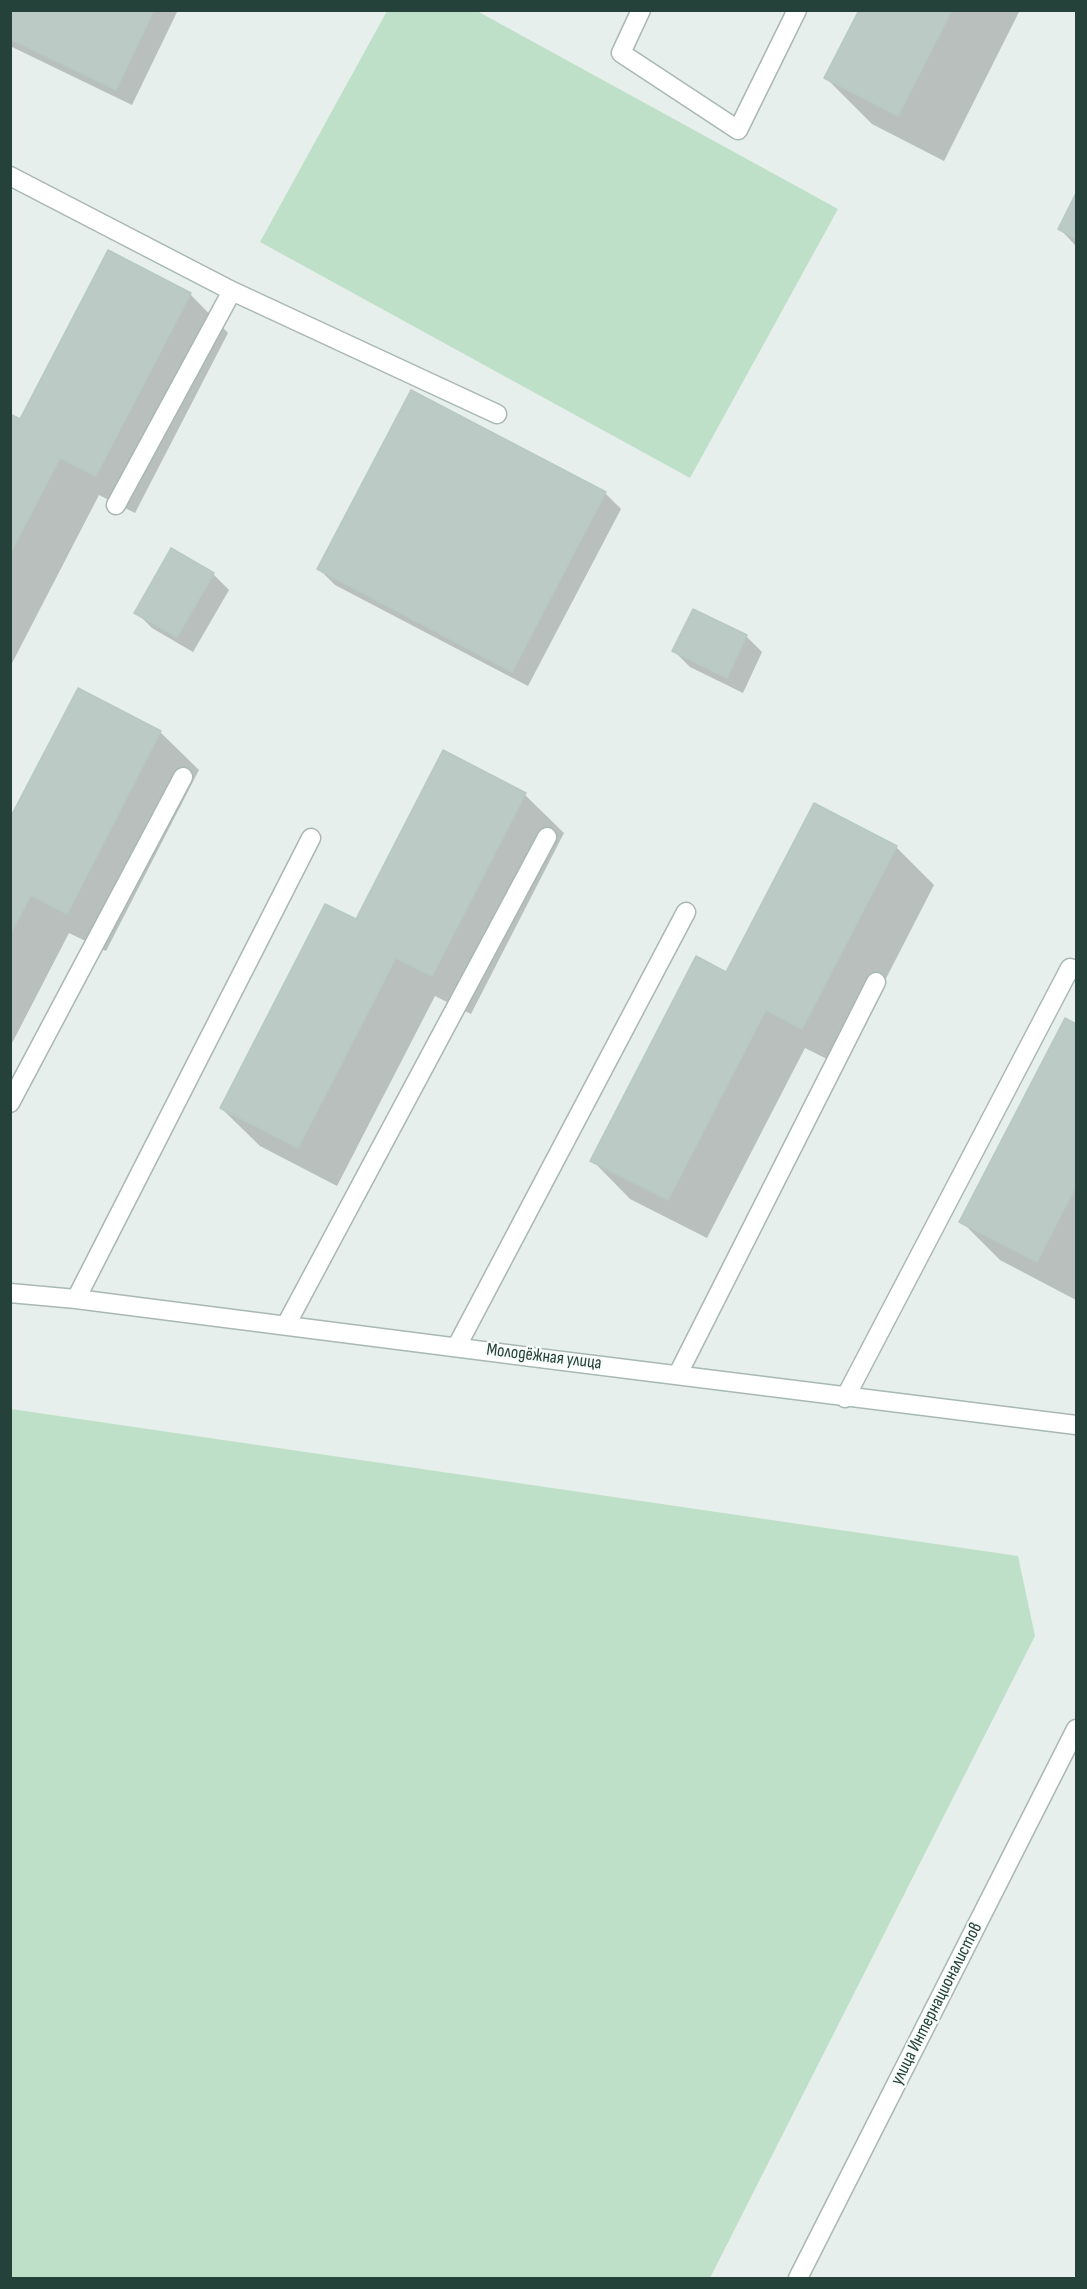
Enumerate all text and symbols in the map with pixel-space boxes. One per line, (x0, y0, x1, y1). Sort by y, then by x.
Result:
street label: Молодёжная улица (485, 1339, 603, 1375)
street label: улица Интернационалистов (887, 1919, 987, 2089)

